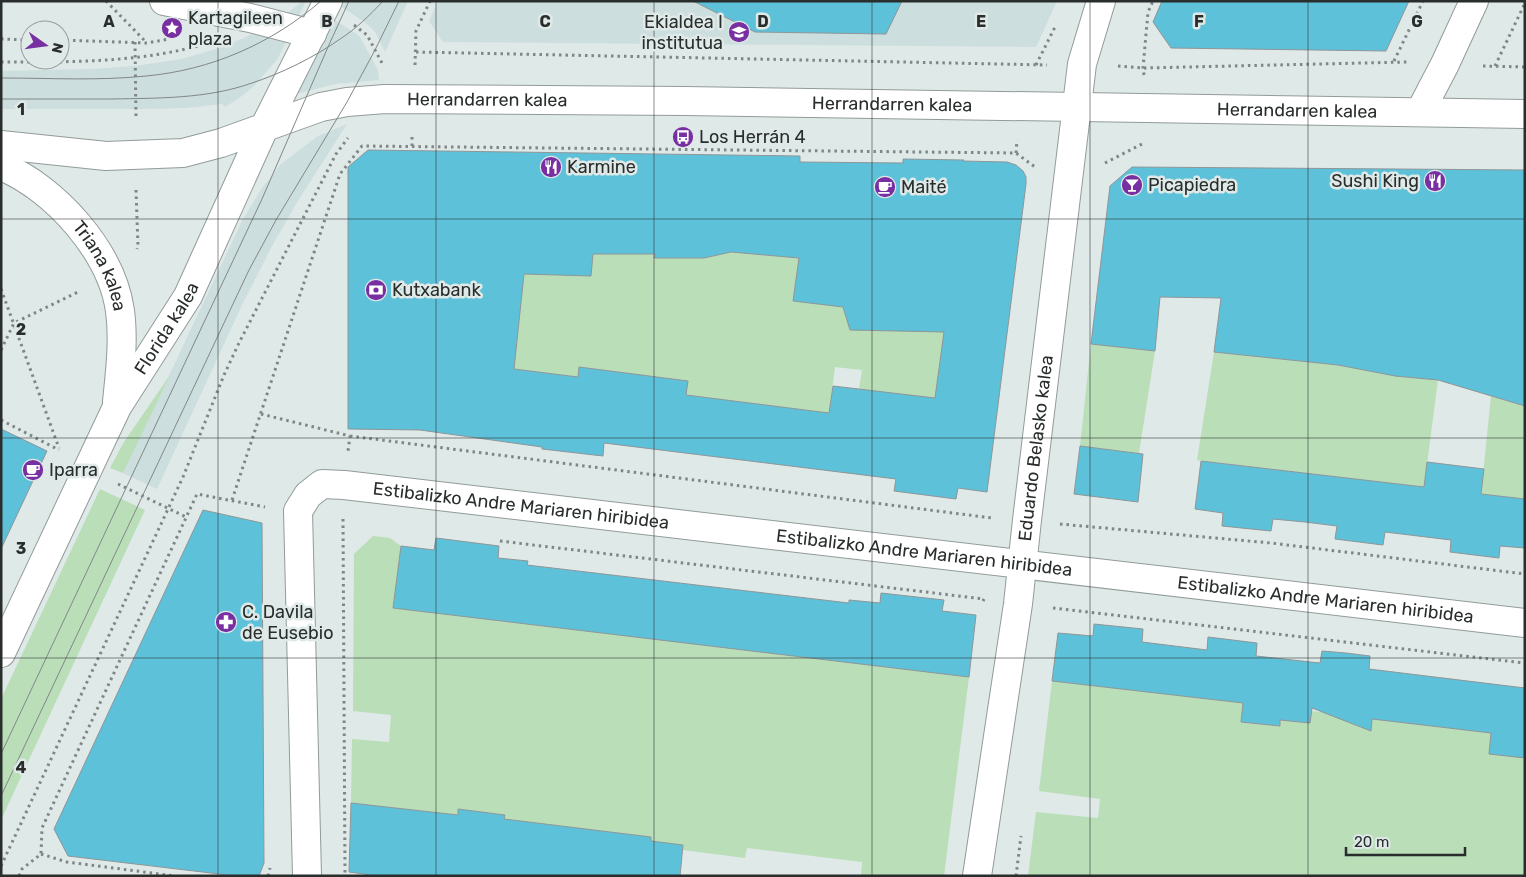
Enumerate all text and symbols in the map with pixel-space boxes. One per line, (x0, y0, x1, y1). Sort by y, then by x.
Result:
place label: Kartagileen plaza (188, 7, 283, 50)
place label: Ekialdea I institutua (641, 11, 723, 54)
text: A (103, 12, 115, 31)
text: B (321, 12, 333, 31)
text: C (539, 12, 551, 31)
text: D (757, 12, 769, 31)
text: E (976, 12, 986, 31)
text: F (1194, 12, 1204, 31)
text: G (1411, 12, 1423, 31)
place icon: Kartagileen plaza (160, 16, 184, 40)
north arrow (20, 20, 70, 70)
school or university icon: Ekialdea I institutua (727, 20, 751, 44)
text: N (48, 41, 67, 55)
street label: Herrandarren kalea (407, 88, 567, 111)
street label: Herrandarren kalea (812, 92, 973, 116)
street label: Herrandarren kalea (1217, 98, 1377, 123)
text: 1 (17, 100, 25, 119)
bus stop icon: Los Herrán 4 (671, 125, 695, 149)
place label: Los Herrán 4 (699, 126, 806, 148)
restaurant icon: Karmine (539, 155, 563, 179)
place label: Karmine (567, 156, 636, 178)
restaurant icon: Sushi King (1423, 169, 1447, 193)
place label: Sushi King (1331, 170, 1419, 192)
bar icon: Picapiedra (1120, 173, 1144, 197)
place label: Picapiedra (1148, 174, 1236, 196)
cafe icon: Maité (873, 175, 897, 199)
place label: Maité (901, 176, 947, 198)
street label: Triana kalea (68, 216, 131, 313)
bank icon: Kutxabank (364, 278, 388, 302)
street label: Florida kalea (130, 279, 204, 379)
place label: Kutxabank (392, 279, 481, 301)
text: 2 (16, 320, 26, 339)
street label: Eduardo Belasko kalea (1014, 354, 1058, 542)
cafe icon: Iparra (21, 458, 45, 482)
place label: Iparra (49, 459, 98, 481)
street label: Estibalizko Andre Mariaren hiribidea (372, 477, 670, 534)
street label: Estibalizko Andre Mariaren hiribidea (775, 525, 1073, 581)
text: 3 (16, 539, 26, 558)
street label: Estibalizko Andre Mariaren hiribidea (1176, 571, 1475, 628)
place label: C. Davila de Eusebio (242, 601, 334, 644)
pharmacy icon: C. Davila de Eusebio (214, 610, 238, 634)
text: 4 (16, 758, 27, 777)
scale bar (1346, 824, 1465, 856)
text: 20 m (1354, 833, 1389, 851)

